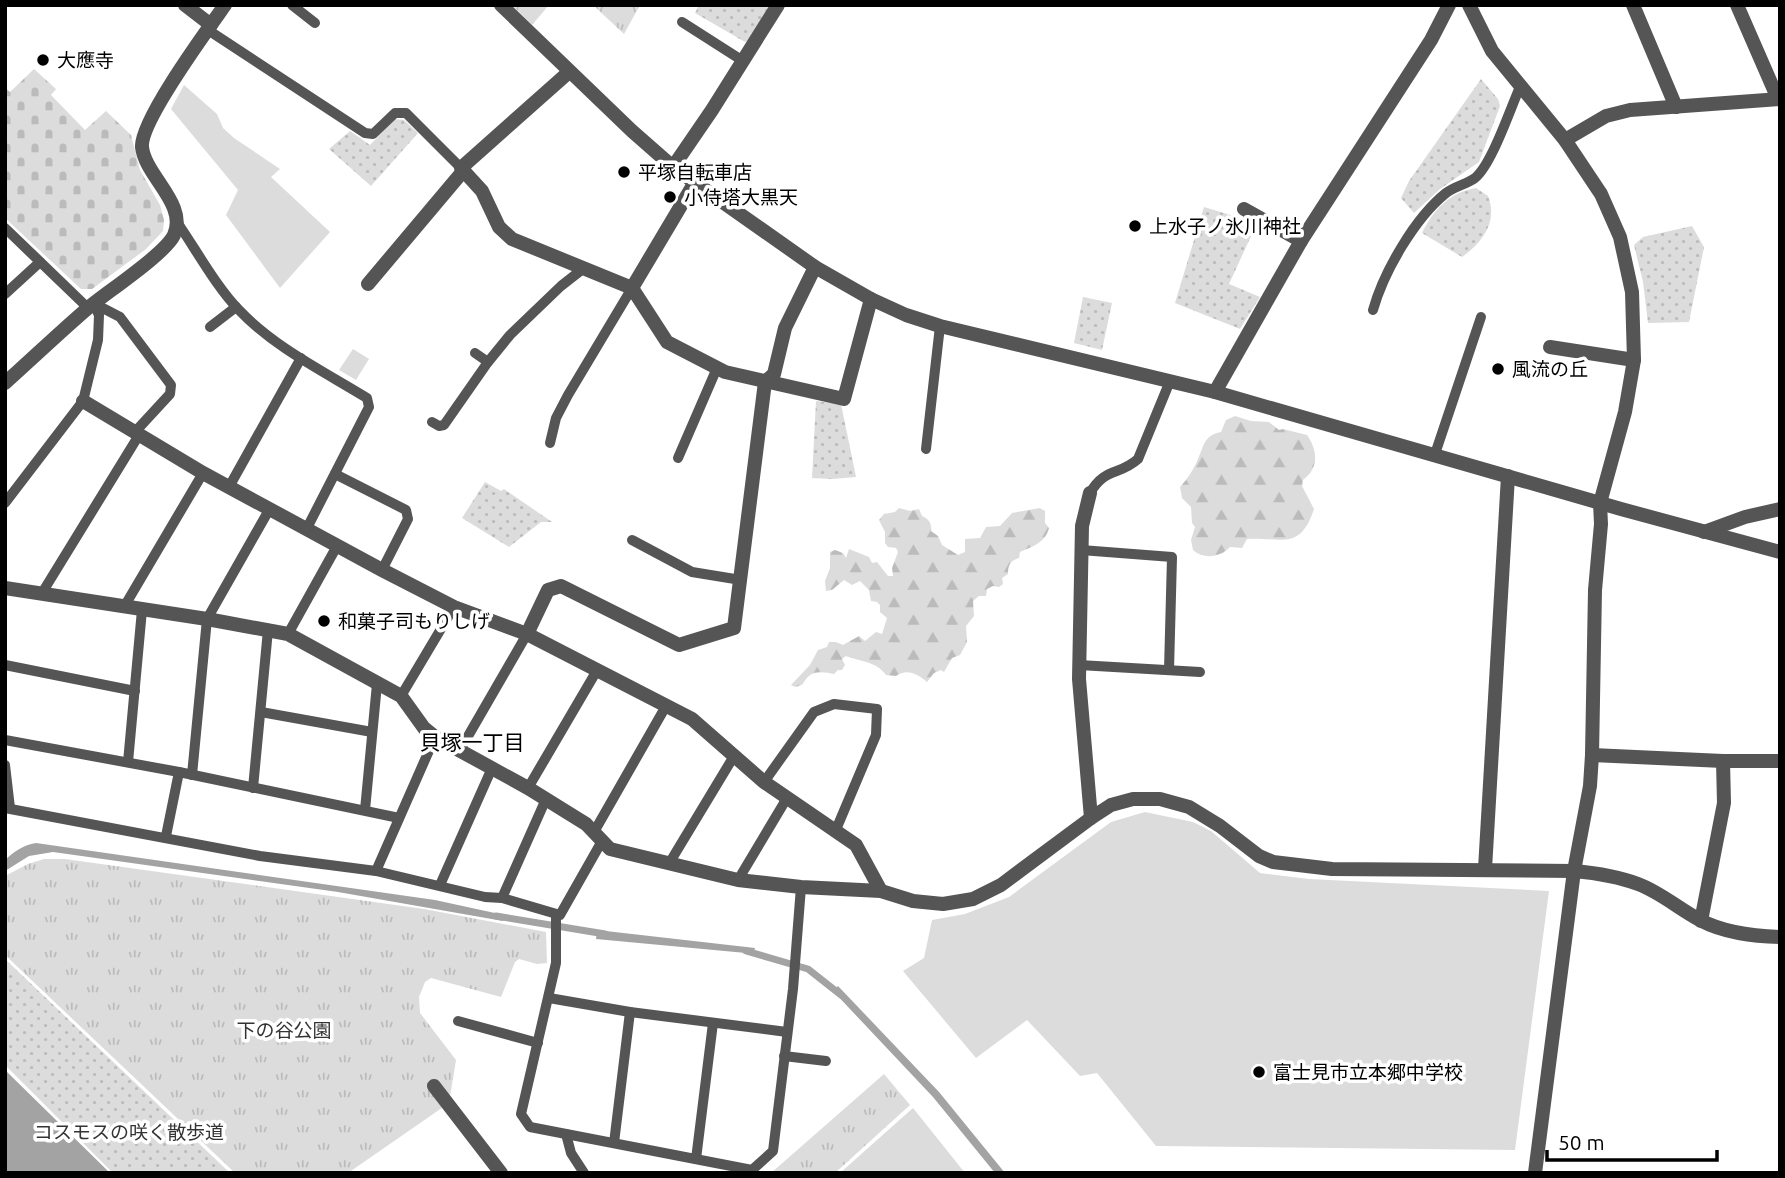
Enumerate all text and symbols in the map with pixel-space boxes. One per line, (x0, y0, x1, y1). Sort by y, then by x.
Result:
place label: 大應寺 (57, 49, 114, 71)
marker: 大應寺 (35, 52, 51, 68)
place label: 平塚自転車店 (638, 161, 752, 183)
marker: 平塚自転車店 (616, 164, 632, 180)
place label: 小侍塔大黒天 (684, 186, 798, 208)
marker: 小侍塔大黒天 (662, 189, 678, 205)
place label: 上水子ノ氷川神社 (1149, 215, 1301, 237)
marker: 上水子ノ氷川神社 (1127, 218, 1143, 234)
place label: 風流の丘 (1512, 358, 1588, 380)
marker: 風流の丘 (1490, 361, 1506, 377)
place label: 和菓子司もりしげ (338, 610, 490, 632)
marker: 和菓子司もりしげ (316, 613, 332, 629)
district label: 貝塚一丁目 (420, 730, 525, 754)
park label: 下の谷公園 (236, 1019, 332, 1041)
place label: 富士見市立本郷中学校 (1273, 1061, 1463, 1083)
marker: 富士見市立本郷中学校 (1251, 1064, 1267, 1080)
scale bar (1547, 1118, 1717, 1162)
park label: コスモスの咲く散歩道 (34, 1121, 224, 1143)
text: 50 m (1558, 1130, 1605, 1154)

